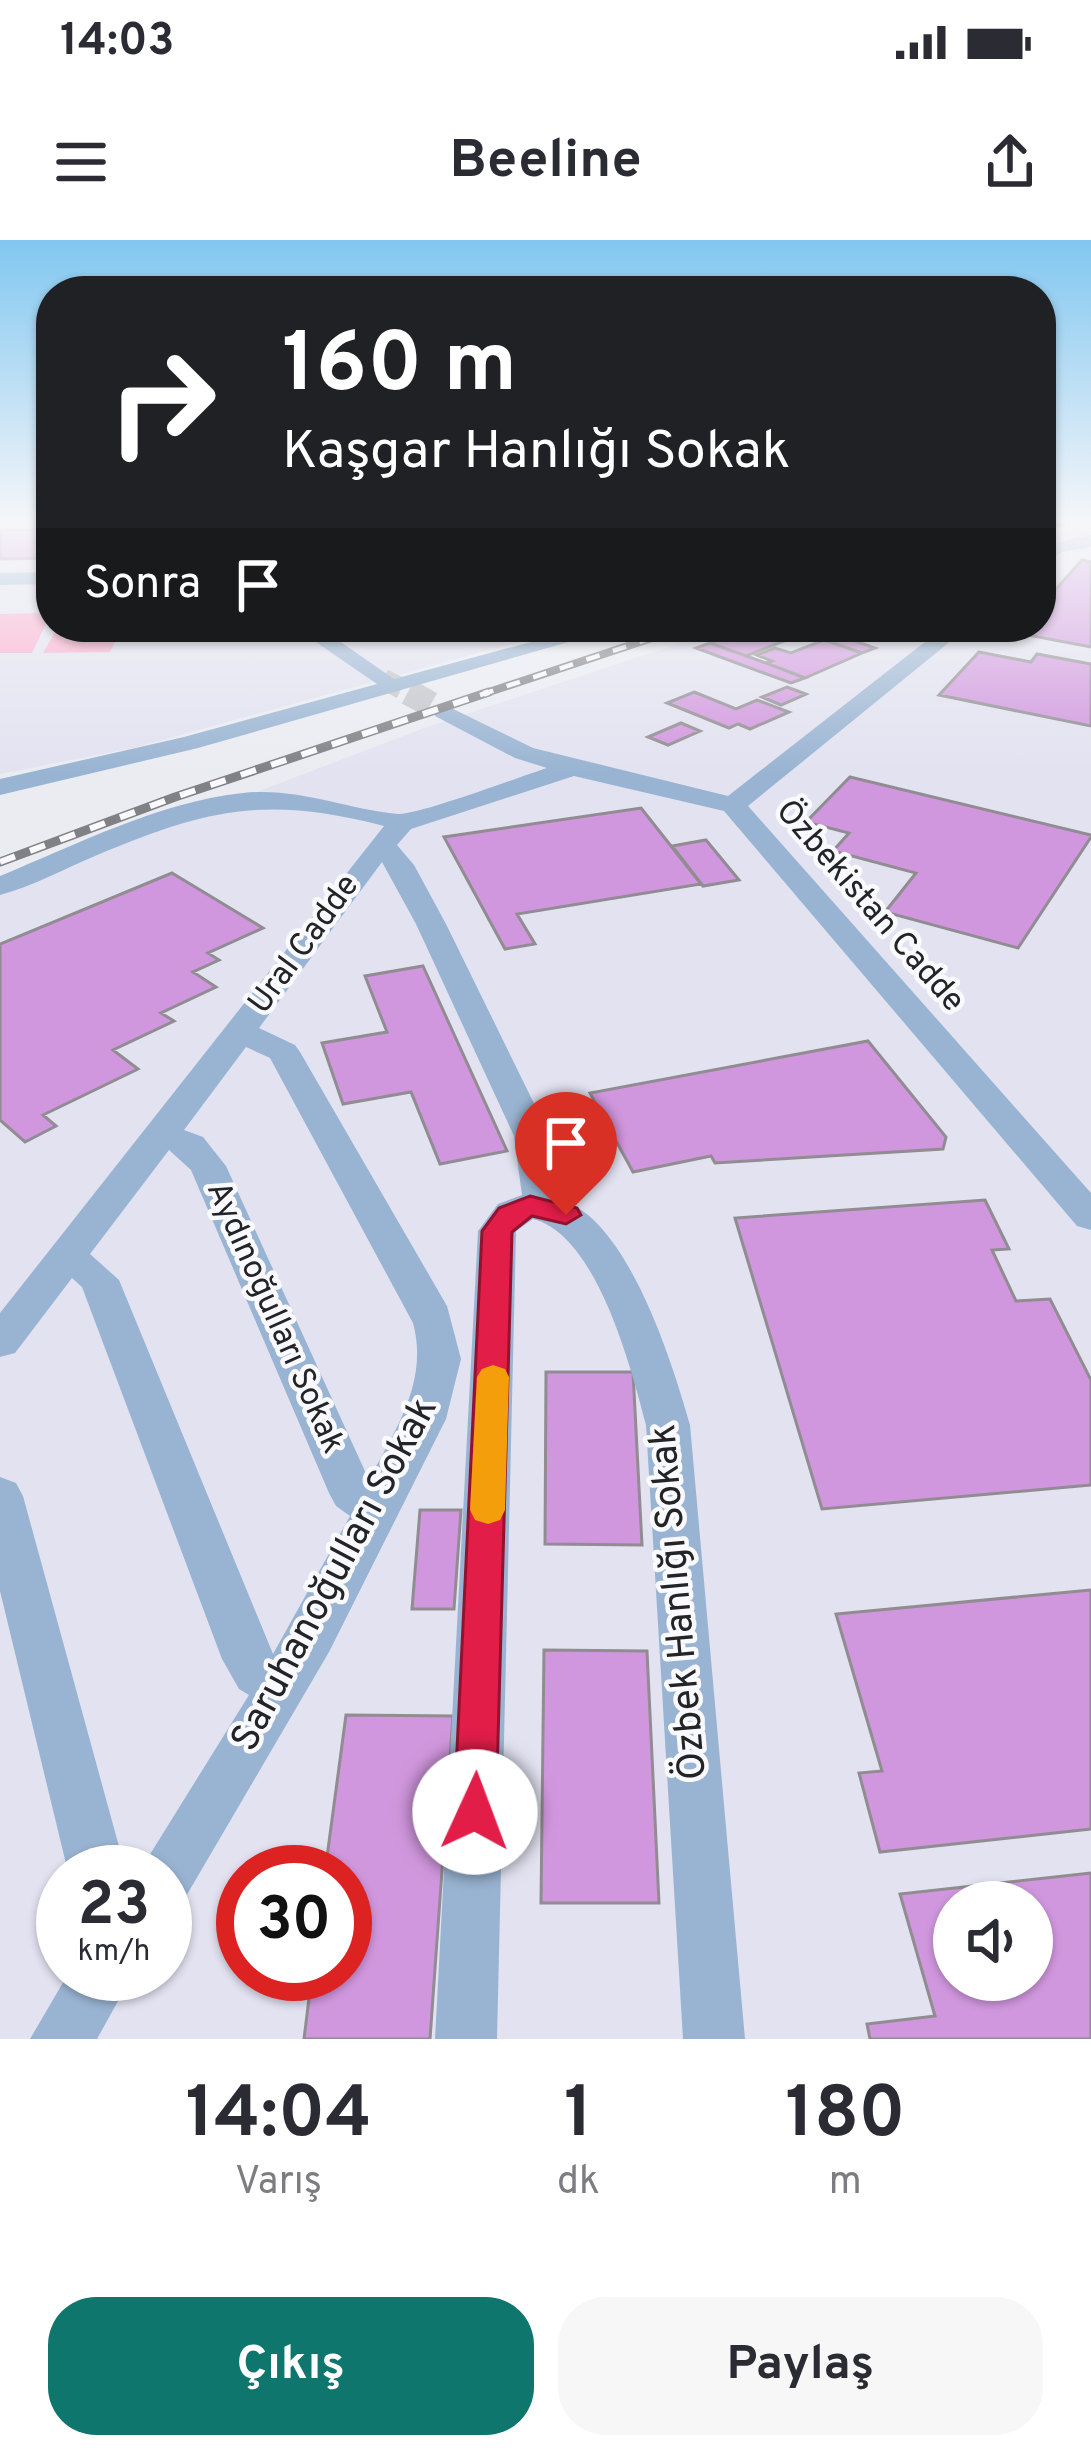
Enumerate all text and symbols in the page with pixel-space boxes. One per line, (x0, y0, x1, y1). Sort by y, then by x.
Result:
text: 14:03 (60, 14, 174, 71)
text: Beeline (449, 128, 642, 197)
icon: menu (48, 129, 114, 195)
icon: share (977, 129, 1043, 195)
text: 160 m (282, 315, 517, 421)
icon: right (84, 324, 240, 480)
text: Kaşgar Hanlığı Sokak (282, 419, 790, 488)
icon: arrive (225, 552, 291, 618)
text: Sonra (84, 557, 201, 614)
street label: Özbekistan Cadde (765, 791, 974, 1022)
street label: Ural Cadde (240, 867, 370, 1023)
pin (515, 1092, 617, 1215)
icon: arrive (533, 1110, 599, 1176)
street label: Aydınoğulları Sokak (195, 1175, 353, 1461)
street label: Saruhanoğulları Sokak (222, 1390, 450, 1760)
street label: Özbek Hanlığı Sokak (637, 1422, 720, 1782)
position arrow (412, 1749, 538, 1875)
speed limit sign: 30 (216, 1845, 372, 2001)
text: 23 (78, 1870, 150, 1946)
map controls (933, 1881, 1053, 2001)
button: sound (933, 1881, 1053, 2001)
text: km/h (78, 1934, 150, 1971)
text: 14:04 (185, 2071, 372, 2163)
text: 1 (564, 2071, 593, 2163)
text: 180 (785, 2071, 906, 2163)
text: Varış (235, 2159, 322, 2208)
text: dk (557, 2159, 600, 2208)
text: m (829, 2159, 862, 2208)
button: Çıkış (48, 2297, 534, 2435)
button: Paylaş (558, 2297, 1043, 2435)

